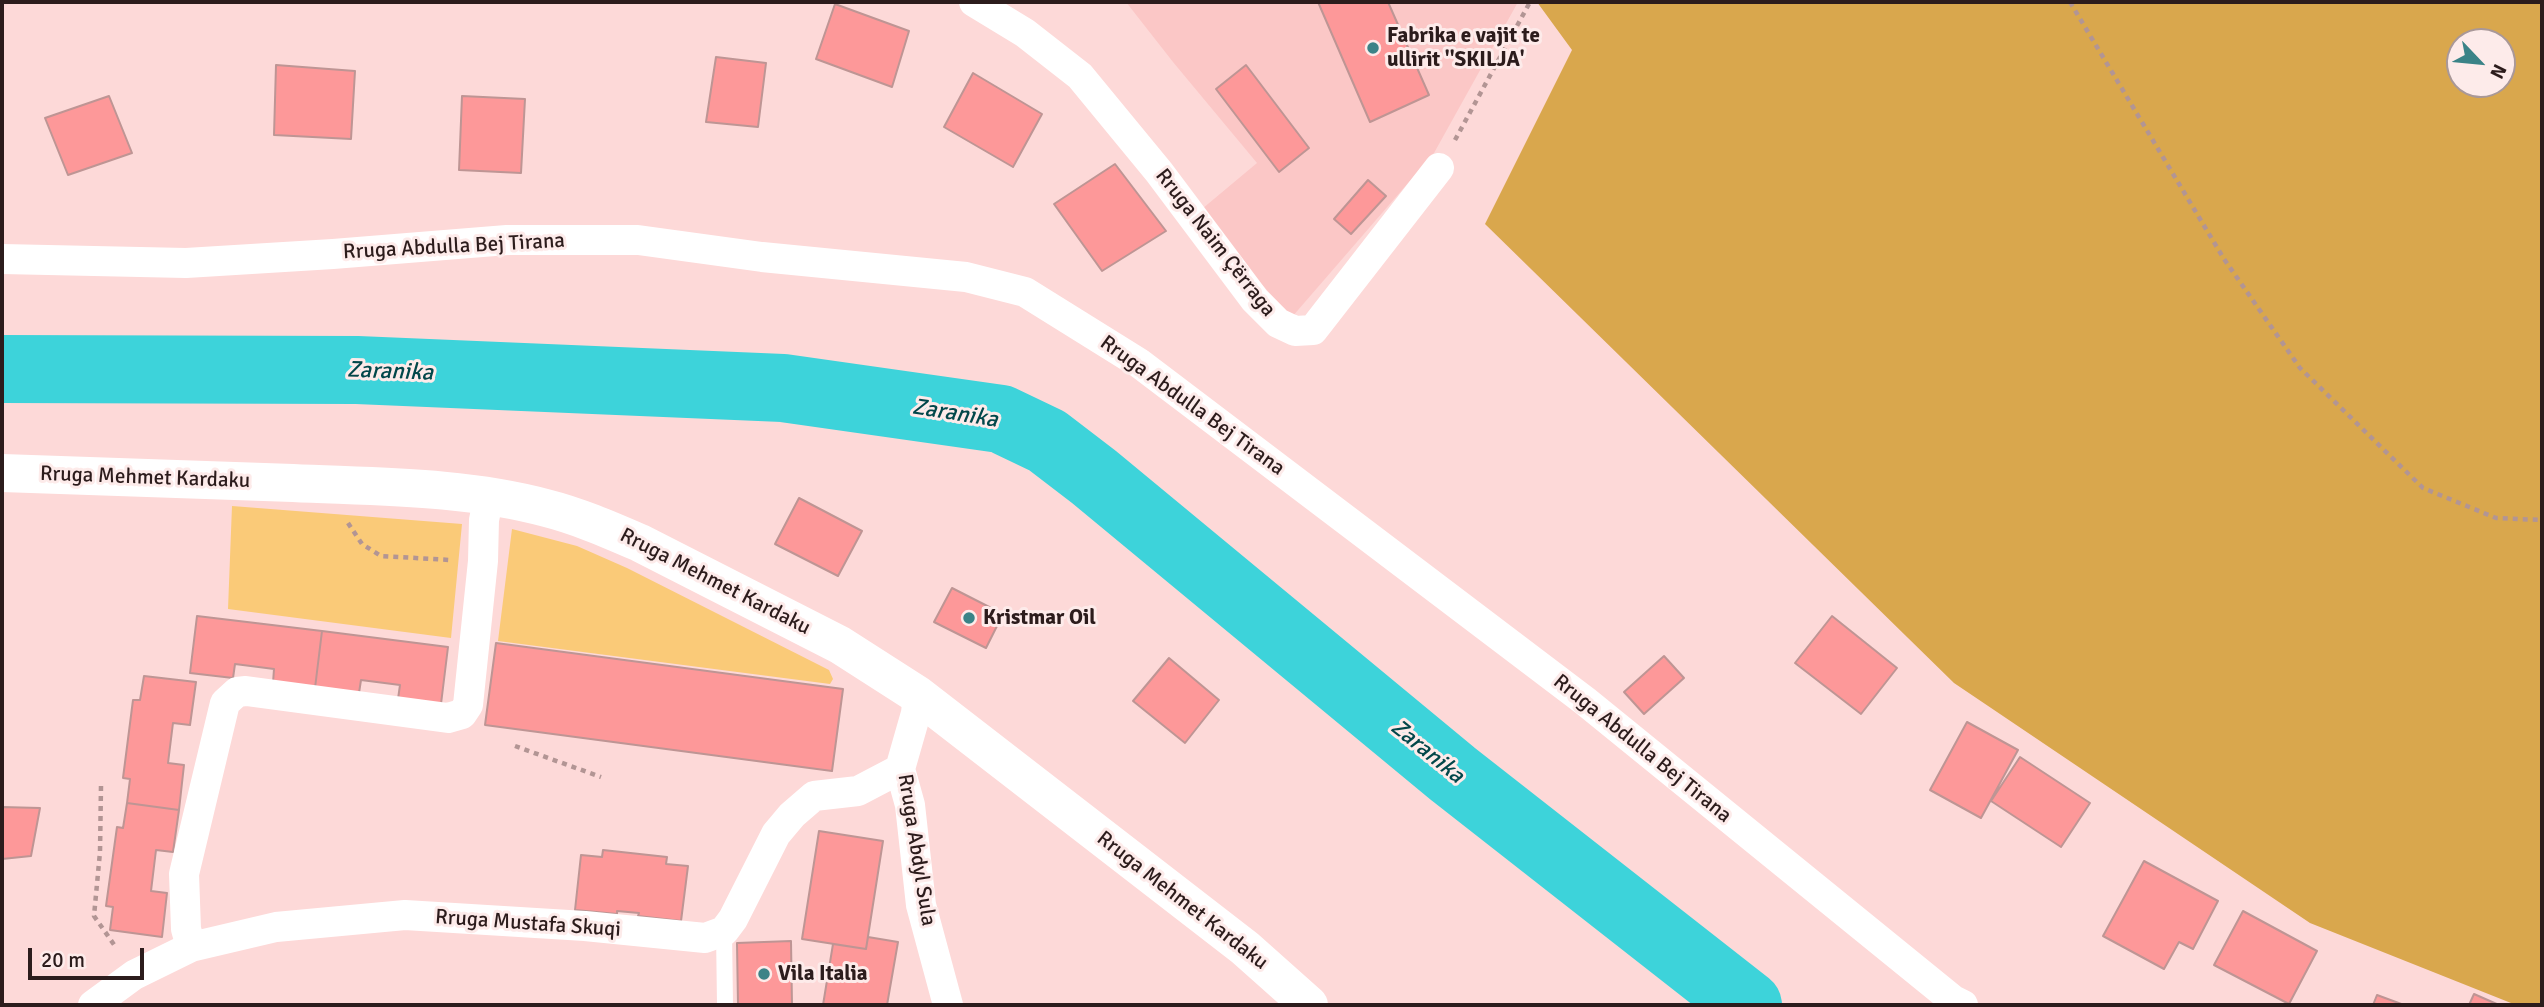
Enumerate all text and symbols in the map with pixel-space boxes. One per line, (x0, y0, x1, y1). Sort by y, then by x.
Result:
place label: Fabrika e vajit te ullirit ''SKILJA' (1387, 23, 1540, 73)
north arrow (2446, 28, 2516, 98)
marker: Fabrika e vajit te ullirit ''SKILJA' (1365, 40, 1381, 56)
text: N (2484, 60, 2512, 83)
street label: Rruga Naim Çërraga (1149, 164, 1281, 322)
street label: Rruga Abdulla Bej Tirana (342, 229, 566, 265)
street label: Rruga Abdulla Bej Tirana (1095, 331, 1289, 481)
water label: Zaranika (346, 357, 434, 387)
water label: Zaranika (910, 394, 1000, 434)
street label: Rruga Mehmet Kardaku (39, 462, 251, 494)
street label: Rruga Mehmet Kardaku (616, 523, 814, 641)
place label: Kristmar Oil (983, 605, 1096, 631)
marker: Kristmar Oil (961, 610, 977, 626)
street label: Rruga Abdulla Bej Tirana (1548, 669, 1736, 829)
water label: Zaranika (1385, 714, 1469, 790)
street label: Rruga Abdyl Sula (892, 772, 940, 928)
street label: Rruga Mehmet Kardaku (1091, 826, 1273, 976)
street label: Rruga Mustafa Skuqi (434, 905, 622, 943)
scale bar (32, 934, 147, 978)
text: 20 m (41, 947, 85, 973)
place label: Vila Italia (778, 961, 868, 987)
marker: Vila Italia (756, 966, 772, 982)

